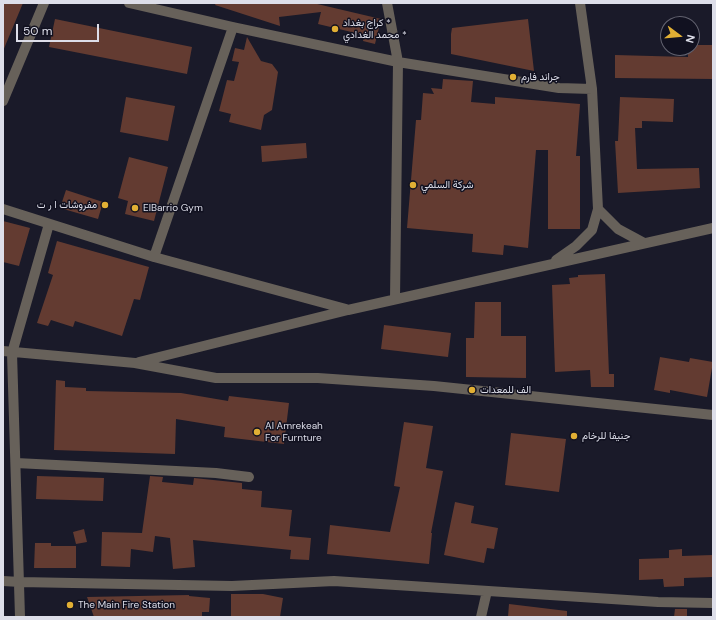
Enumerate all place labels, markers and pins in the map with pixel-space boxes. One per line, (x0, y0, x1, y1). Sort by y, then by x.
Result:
place label: كراج بغداد * محمد الغدادي * (343, 17, 407, 40)
marker: كراج بغداد * محمد الغدادي * (330, 24, 340, 34)
place label: جراند فارم (521, 71, 560, 83)
marker: جراند فارم (508, 72, 518, 82)
place label: شركة السلمي (421, 179, 473, 191)
marker: شركة السلمي (408, 180, 418, 190)
place label: مفروشات ا ر ت (37, 199, 97, 211)
marker: مفروشات ا ر ت (100, 200, 110, 210)
place label: ElBarrio Gym (143, 202, 203, 214)
marker: ElBarrio Gym (130, 203, 140, 213)
place label: الف للمعدات (480, 384, 531, 396)
marker: الف للمعدات (467, 385, 477, 395)
place label: Al Amrekeah For Furnture (265, 420, 323, 444)
marker: Al Amrekeah For Furnture (252, 427, 262, 437)
place label: جنيفا للرخام (582, 430, 630, 442)
marker: جنيفا للرخام (569, 431, 579, 441)
place label: The Main Fire Station (78, 599, 175, 611)
marker: The Main Fire Station (65, 600, 75, 610)

